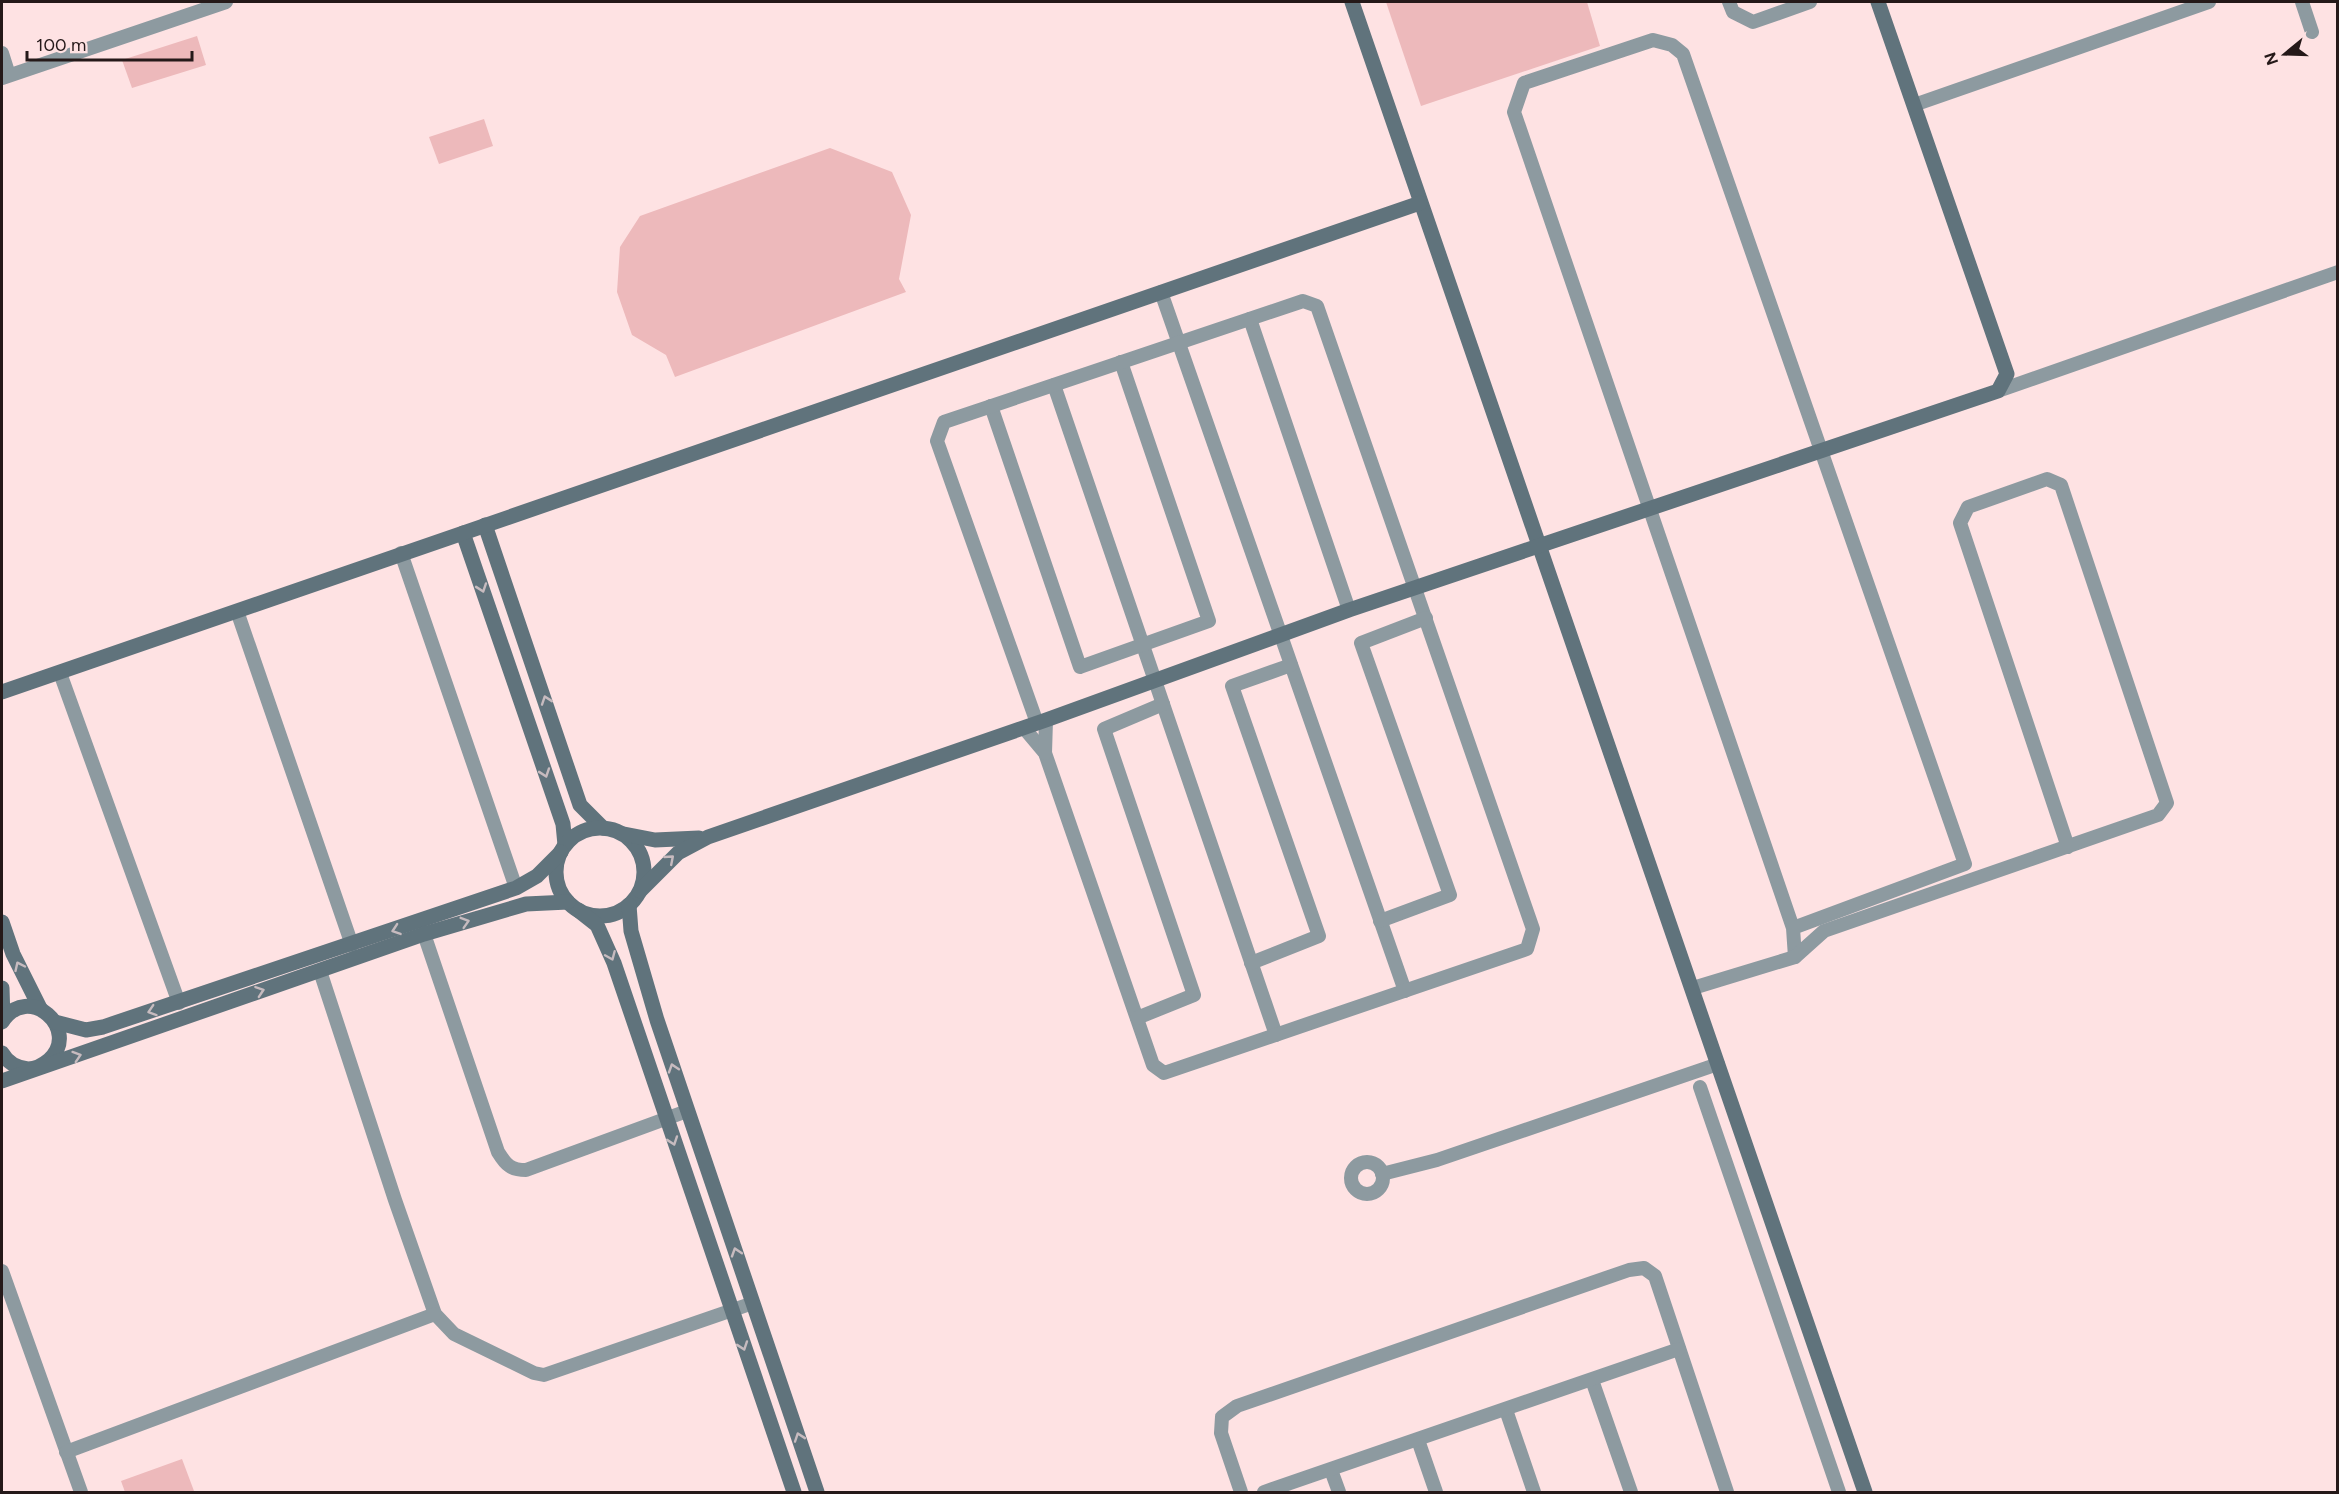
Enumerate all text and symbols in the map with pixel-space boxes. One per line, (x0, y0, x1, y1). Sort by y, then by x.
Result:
scale bar (27, 24, 192, 62)
north arrow (2255, 24, 2315, 84)
text: 100 m (36, 34, 86, 56)
text: N (2260, 50, 2282, 68)
one-way arrow (475, 582, 488, 593)
one-way arrow (541, 695, 554, 706)
one-way arrow (538, 767, 551, 778)
one-way arrow (663, 855, 674, 866)
one-way arrow (459, 917, 470, 929)
one-way arrow (391, 922, 402, 935)
one-way arrow (604, 950, 616, 961)
one-way arrow (14, 962, 26, 973)
one-way arrow (255, 985, 265, 998)
one-way arrow (147, 1004, 158, 1017)
one-way arrow (71, 1050, 82, 1063)
one-way arrow (667, 1063, 680, 1074)
one-way arrow (665, 1135, 678, 1146)
one-way arrow (730, 1248, 743, 1258)
one-way arrow (735, 1340, 748, 1351)
one-way arrow (793, 1432, 806, 1443)

